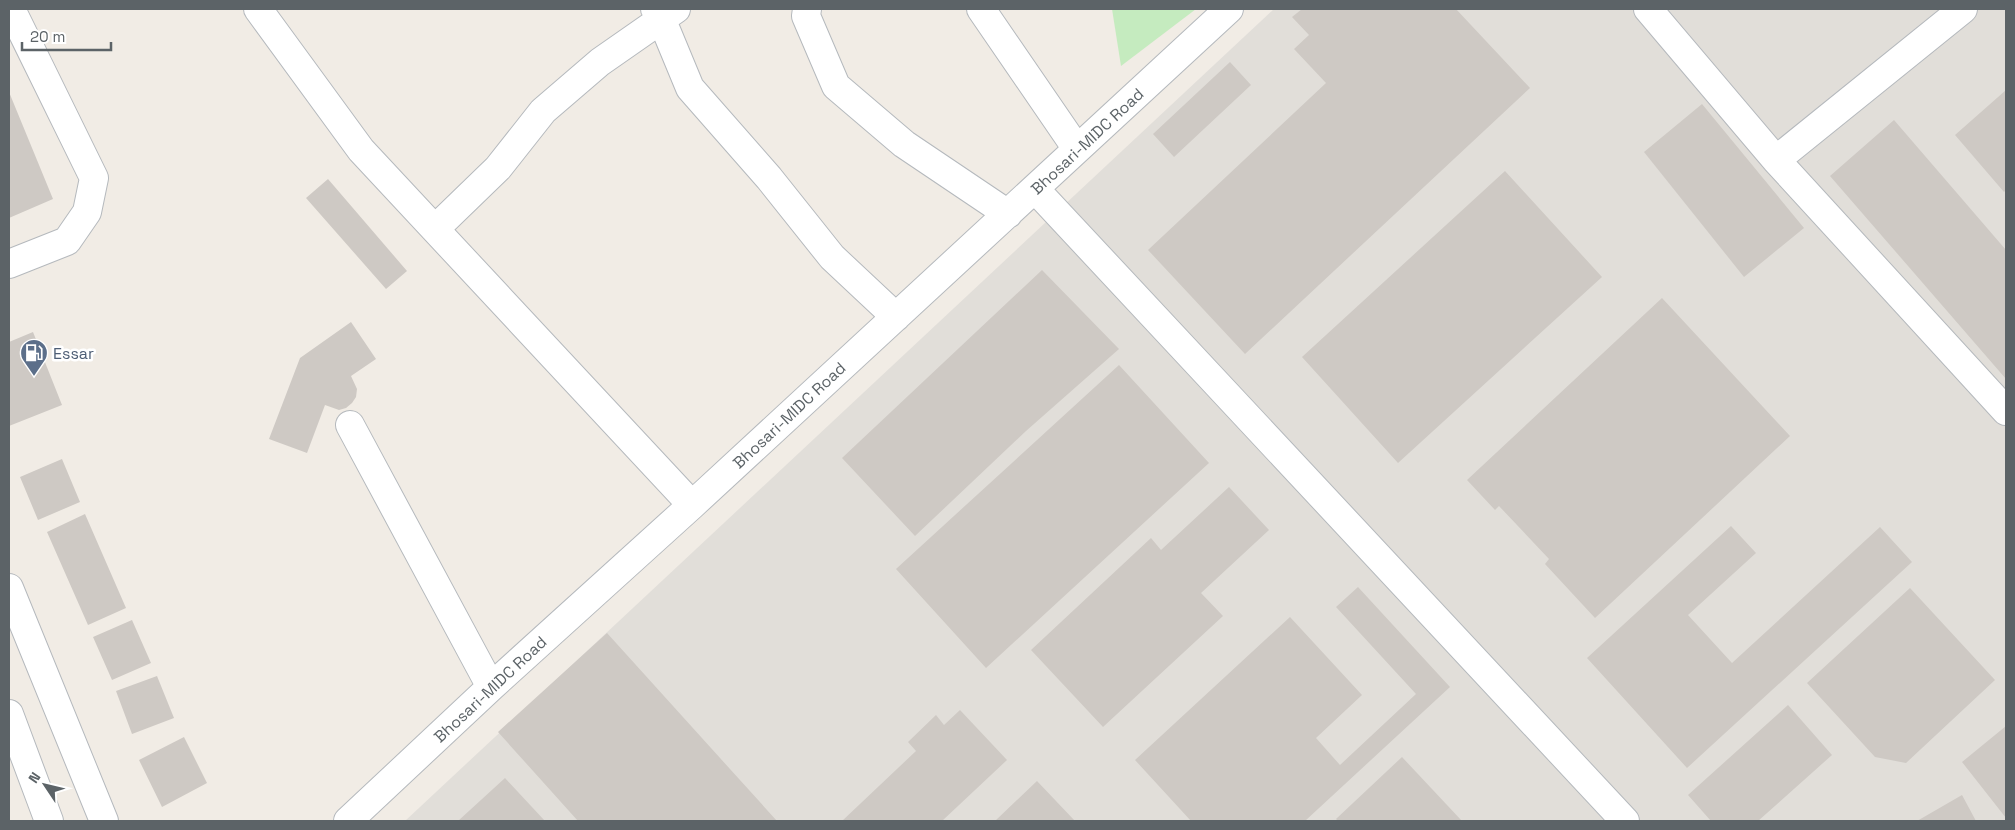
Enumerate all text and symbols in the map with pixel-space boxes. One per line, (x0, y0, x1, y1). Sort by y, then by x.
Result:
scale bar (22, 20, 111, 52)
text: 20 m (30, 27, 65, 46)
street label: Bhosari-MIDC Road (1026, 84, 1148, 199)
fuel station icon: Essar (19, 338, 49, 377)
place label: Essar (53, 343, 94, 364)
street label: Bhosari-MIDC Road (728, 358, 850, 473)
street label: Bhosari-MIDC Road (429, 632, 551, 747)
north arrow (20, 760, 70, 810)
text: N (24, 769, 44, 787)

